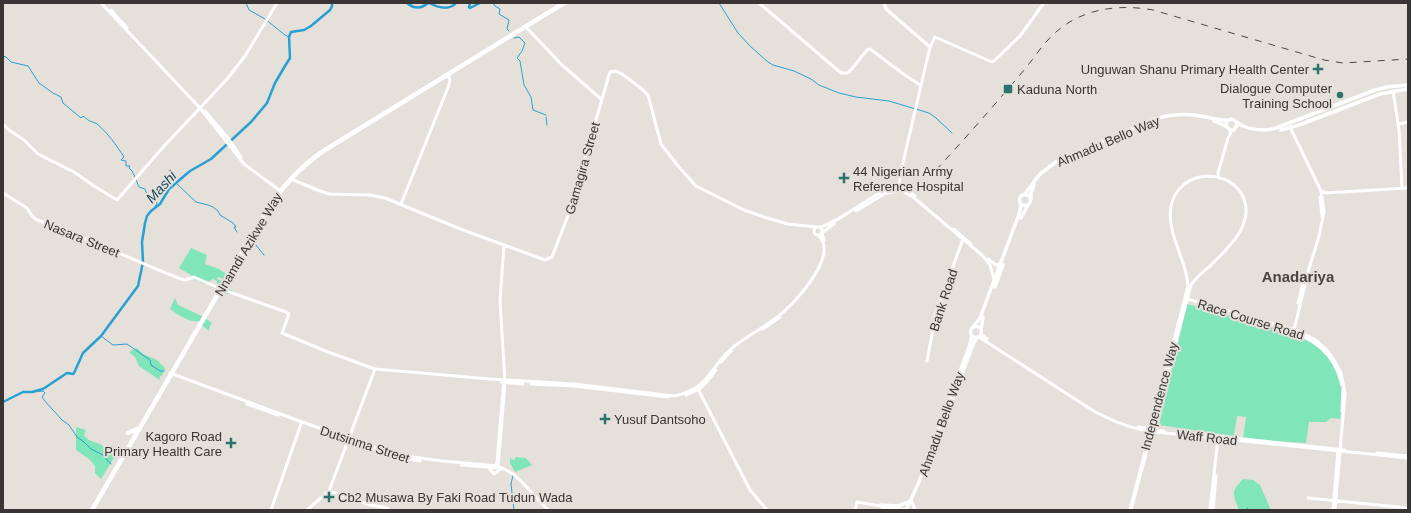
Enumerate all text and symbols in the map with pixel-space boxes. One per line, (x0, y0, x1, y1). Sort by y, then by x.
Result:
place label: Unguwan Shanu Primary Health Center (1081, 62, 1310, 77)
marker: Unguwan Shanu Primary Health Center (1312, 63, 1324, 75)
place label: Dialogue Computer Training School (1220, 81, 1333, 111)
place label: Kaduna North (1017, 82, 1097, 97)
marker: Kaduna North (1002, 83, 1014, 95)
marker: Dialogue Computer Training School (1335, 90, 1345, 100)
street label: Ahmadu Bello Way (1055, 113, 1162, 170)
street label: Gamagira Street (562, 120, 603, 216)
place label: 44 Nigerian Army Reference Hospital (853, 164, 964, 194)
water label: Mashi (142, 167, 180, 206)
marker: 44 Nigerian Army Reference Hospital (838, 172, 850, 184)
street label: Nnamdi Azikwe Way (212, 189, 286, 299)
street label: Nasara Street (42, 216, 122, 261)
street label: Bank Road (926, 267, 961, 333)
district label: Anadariya (1262, 268, 1335, 285)
street label: Race Course Road (1196, 296, 1306, 343)
street label: Independence Way (1138, 340, 1181, 452)
street label: Ahmadu Bello Way (916, 369, 968, 478)
place label: Yusuf Dantsoho (614, 412, 706, 427)
marker: Yusuf Dantsoho (599, 413, 611, 425)
street label: Dutsinma Street (318, 423, 412, 466)
street label: Waff Road (1176, 427, 1238, 448)
place label: Kagoro Road Primary Health Care (104, 429, 222, 459)
marker: Kagoro Road Primary Health Care (225, 437, 237, 449)
place label: Cb2 Musawa By Faki Road Tudun Wada (338, 490, 573, 505)
marker: Cb2 Musawa By Faki Road Tudun Wada (323, 491, 335, 503)

